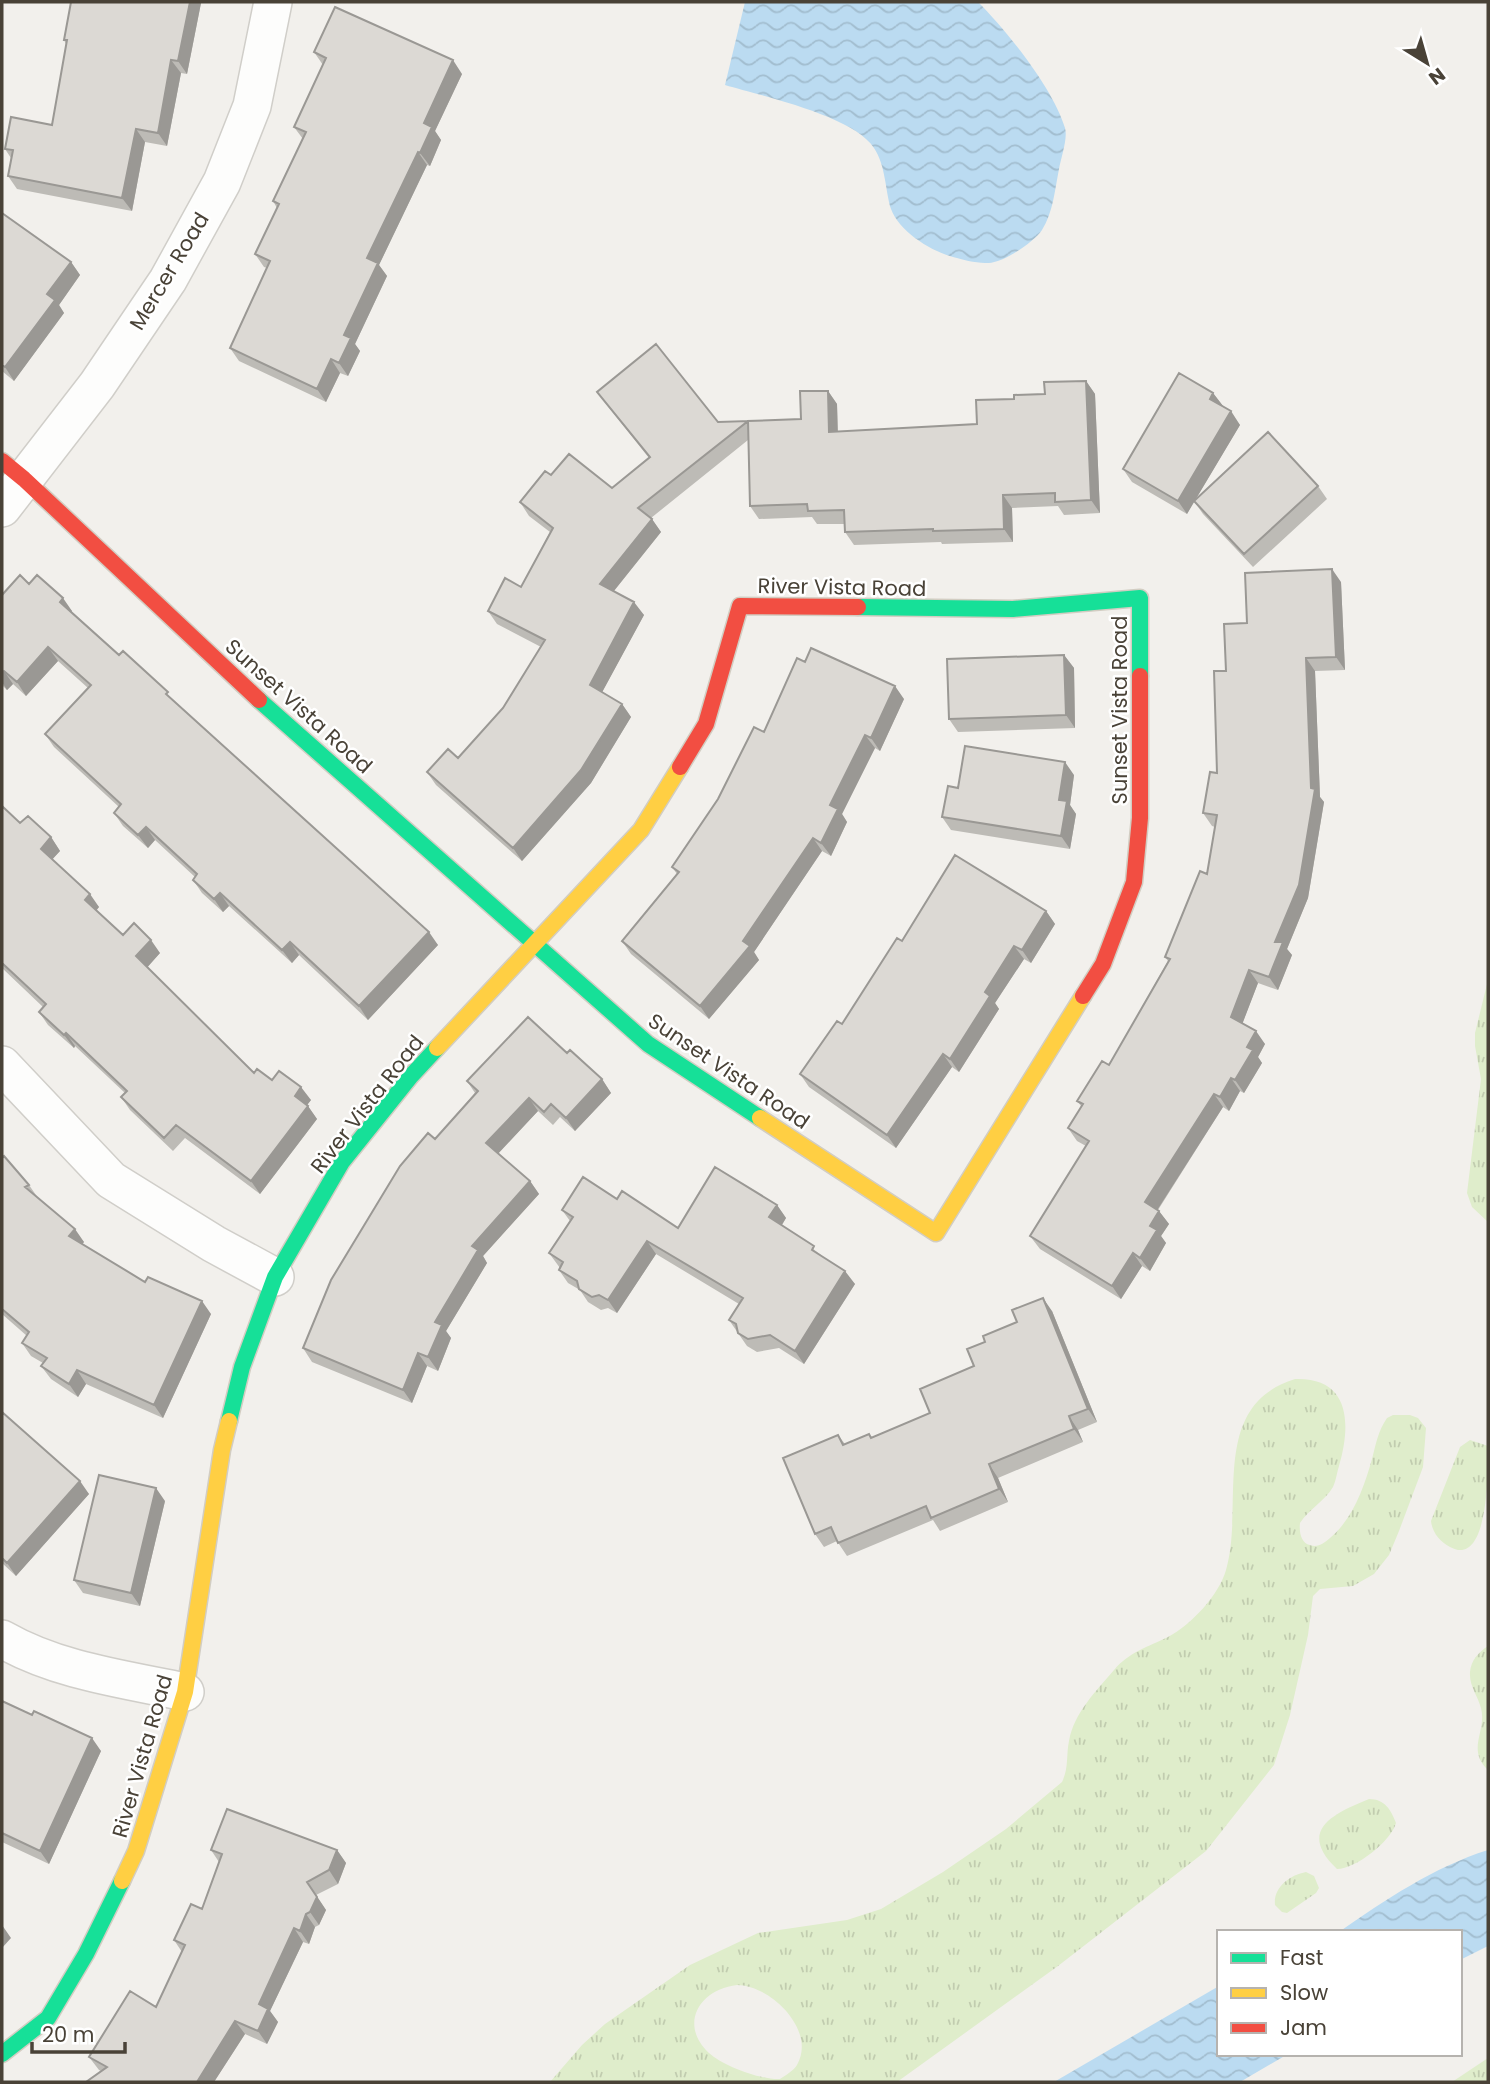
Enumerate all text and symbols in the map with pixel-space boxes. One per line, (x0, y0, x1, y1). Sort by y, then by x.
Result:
north arrow (1392, 28, 1462, 98)
text: N (1423, 61, 1451, 91)
street label: Mercer Road (122, 207, 216, 335)
street label: River Vista Road (757, 571, 927, 603)
street label: Sunset Vista Road (1105, 616, 1134, 804)
street label: Sunset Vista Road (219, 632, 379, 780)
street label: Sunset Vista Road (643, 1006, 815, 1136)
street label: River Vista Road (304, 1029, 430, 1179)
street label: River Vista Road (105, 1671, 179, 1841)
legend (1217, 1930, 1462, 2056)
text: Fast (1280, 1943, 1323, 1972)
text: Slow (1280, 1978, 1328, 2007)
scale bar (32, 2010, 124, 2054)
text: Jam (1280, 2013, 1327, 2042)
text: 20 m (42, 2020, 95, 2049)

